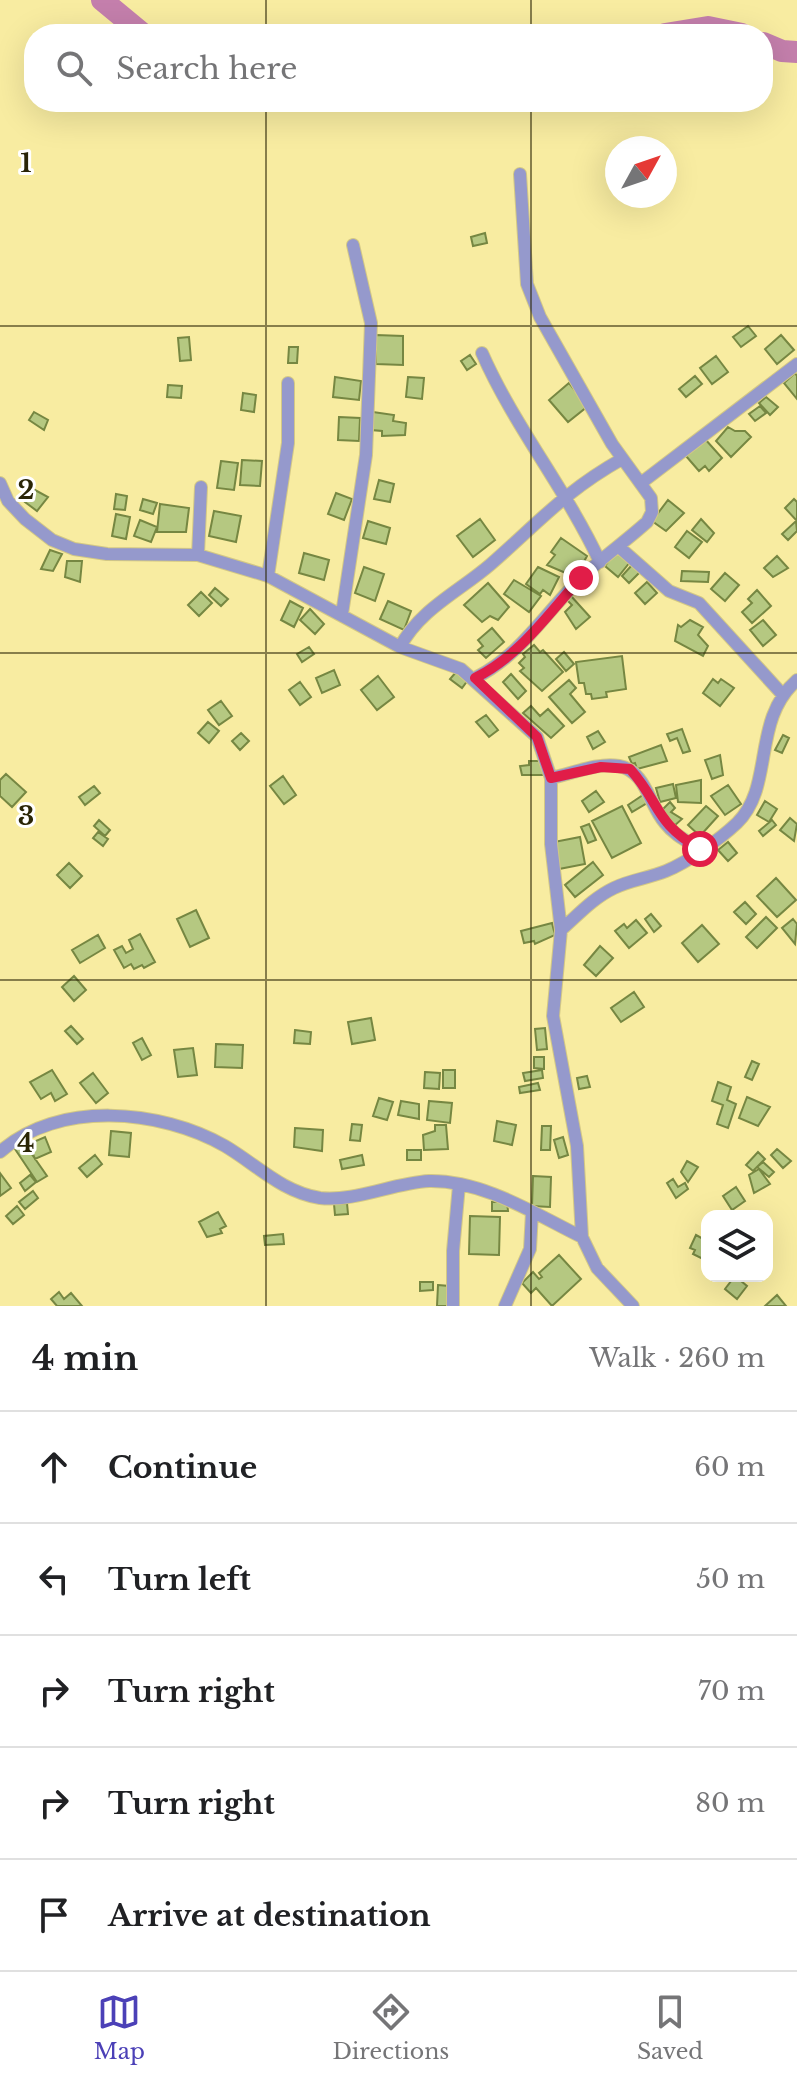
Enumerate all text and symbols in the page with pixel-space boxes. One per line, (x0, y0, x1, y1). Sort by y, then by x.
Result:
search box (24, 24, 773, 112)
icon: search (52, 46, 96, 90)
text: Search here (116, 50, 297, 87)
north arrow (605, 136, 677, 208)
text: 1 (20, 147, 32, 179)
text: 2 (18, 474, 34, 506)
route end (563, 560, 599, 596)
text: 3 (18, 800, 34, 832)
route start (682, 831, 718, 867)
text: 4 (17, 1127, 35, 1159)
map controls (701, 1210, 773, 1282)
button: layers (701, 1210, 773, 1282)
text: 4 min (32, 1337, 138, 1379)
text: Walk · 260 m (589, 1342, 765, 1374)
icon: ahead (32, 1445, 76, 1489)
text: Continue (108, 1449, 257, 1486)
text: 60 m (694, 1451, 765, 1483)
icon: left (32, 1557, 76, 1601)
text: Turn left (108, 1561, 251, 1598)
text: 50 m (696, 1563, 765, 1595)
icon: right (32, 1669, 76, 1713)
text: Turn right (108, 1673, 275, 1710)
text: 70 m (698, 1675, 765, 1707)
icon: right (32, 1781, 76, 1825)
text: Turn right (108, 1785, 275, 1822)
text: 80 m (695, 1787, 765, 1819)
icon: arrive (32, 1893, 76, 1937)
text: Arrive at destination (108, 1897, 431, 1934)
tab: Map (94, 1990, 145, 2065)
tab: Directions (332, 1990, 449, 2065)
tab: Saved (637, 1990, 703, 2065)

